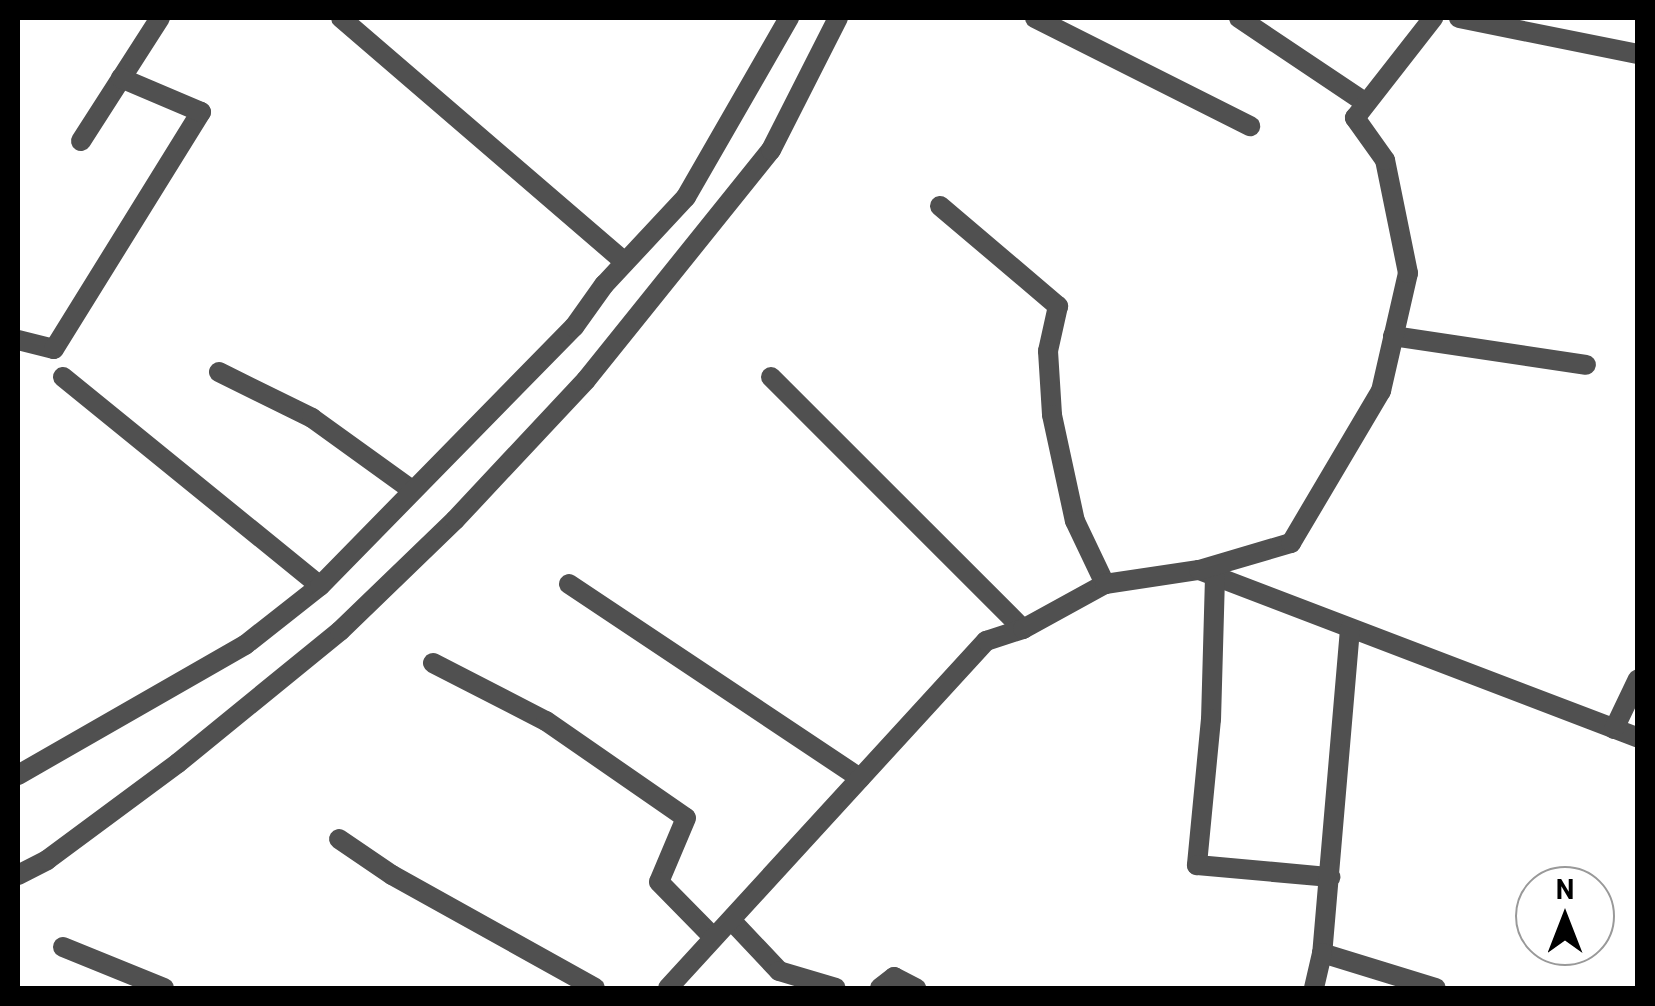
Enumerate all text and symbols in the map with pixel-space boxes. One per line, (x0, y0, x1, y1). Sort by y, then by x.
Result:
north arrow (1515, 866, 1615, 966)
text: N (1556, 871, 1574, 905)

